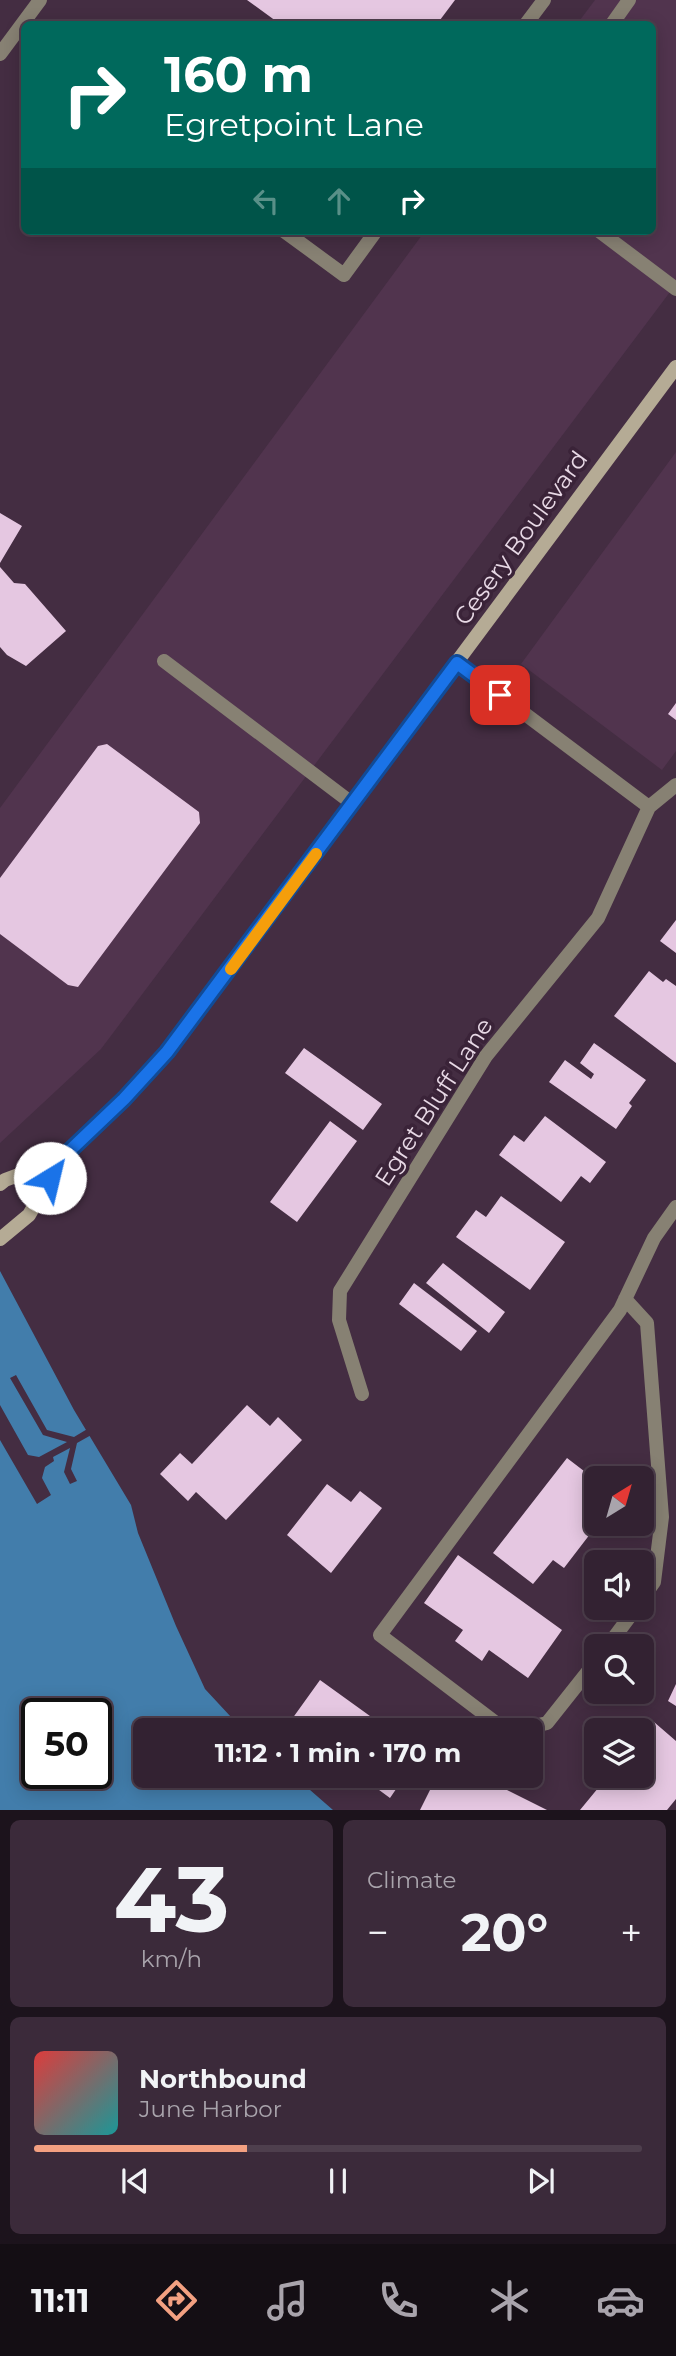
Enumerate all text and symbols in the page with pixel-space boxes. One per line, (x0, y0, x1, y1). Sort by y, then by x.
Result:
text: 160 m (164, 45, 313, 104)
icon: right (49, 49, 140, 140)
text: Egretpoint Lane (164, 105, 424, 144)
icon: left (247, 182, 285, 220)
icon: ahead (320, 182, 358, 220)
icon: right (393, 182, 431, 220)
street label: Cesery Boulevard (448, 445, 594, 630)
pin (470, 665, 530, 725)
icon: arrive (481, 676, 519, 714)
street label: Egret Bluff Lane (368, 1012, 499, 1191)
position arrow (13, 1141, 87, 1215)
north arrow (584, 1466, 654, 1536)
map controls (584, 1466, 654, 1788)
button: sound (584, 1550, 654, 1620)
button: search (584, 1634, 654, 1704)
speed limit sign: 50 (21, 1698, 112, 1789)
button: layers (584, 1718, 654, 1788)
text: 11:12 · 1 min · 170 m (215, 1737, 461, 1769)
text: 43 (114, 1844, 229, 1955)
text: Climate (367, 1866, 456, 1894)
text: 20° (461, 1901, 548, 1964)
text: − (367, 1909, 389, 1956)
text: + (620, 1909, 642, 1956)
text: km/h (141, 1945, 202, 1973)
text: Northbound (139, 2063, 307, 2095)
text: June Harbor (139, 2095, 282, 2123)
icon: previous (116, 2162, 154, 2200)
icon: pause (319, 2162, 357, 2200)
icon: next (522, 2162, 560, 2200)
icon: directions (152, 2276, 201, 2325)
icon: music (263, 2276, 312, 2325)
icon: phone (374, 2276, 423, 2325)
icon: climate (485, 2276, 534, 2325)
icon: car (596, 2276, 645, 2325)
text: 11:11 (31, 2281, 90, 2320)

